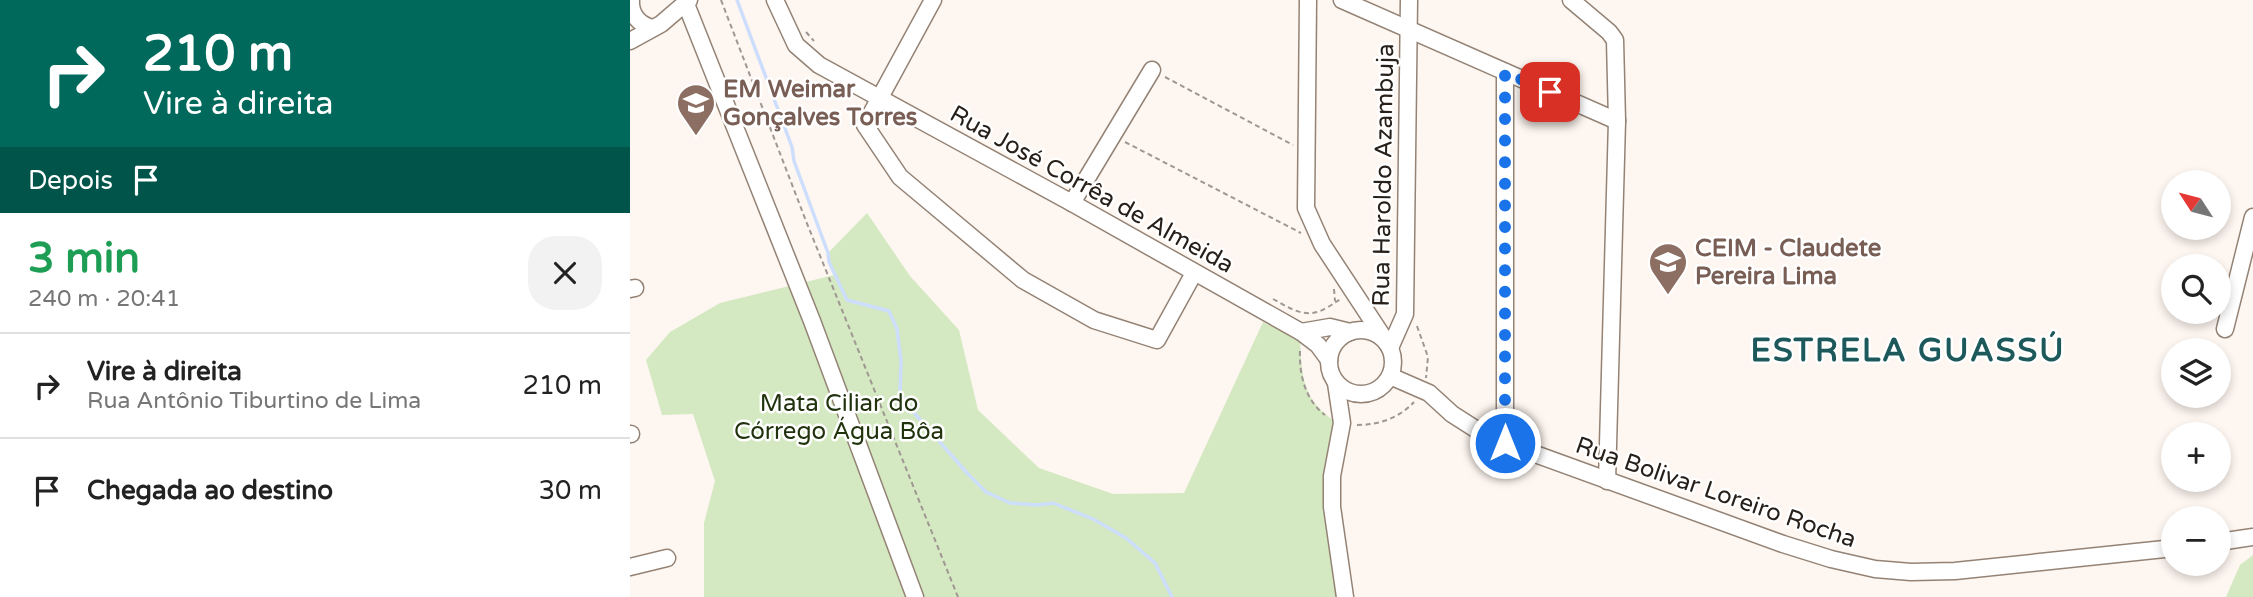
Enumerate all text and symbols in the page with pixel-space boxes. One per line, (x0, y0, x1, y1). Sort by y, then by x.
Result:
text: 210 m (143, 25, 293, 84)
icon: right (28, 28, 119, 119)
street label: Rua Haroldo Azambuja (1367, 43, 1400, 307)
pin (1520, 62, 1580, 122)
icon: arrive (1531, 73, 1569, 111)
place label: EM Weimar Gonçalves Torres (723, 75, 917, 132)
school or university icon: EM Weimar Gonçalves Torres (675, 82, 717, 137)
text: Vire à direita (143, 85, 334, 123)
street label: Rua José Corrêa de Almeida (945, 99, 1239, 280)
icon: arrive (127, 161, 165, 199)
text: Depois (28, 165, 113, 196)
north arrow (2161, 170, 2231, 240)
map controls (2161, 170, 2231, 576)
text: 3 min (28, 233, 140, 284)
place label: CEIM - Claudete Pereira Lima (1695, 234, 1882, 291)
button: close (528, 236, 602, 310)
school or university icon: CEIM - Claudete Pereira Lima (1647, 241, 1689, 296)
button: search (2161, 254, 2231, 324)
text: 240 m · 20:41 (28, 285, 180, 313)
district label: ESTRELA GUASSÚ (1750, 330, 2066, 370)
button: layers (2161, 338, 2231, 408)
text: Vire à direita (87, 356, 242, 387)
icon: right (28, 367, 66, 405)
text: 210 m (522, 370, 602, 401)
text: Rua Antônio Tiburtino de Lima (87, 387, 421, 415)
park label: Mata Ciliar do Córrego Água Bôa (734, 389, 944, 446)
position arrow (1468, 406, 1542, 480)
button: + (2161, 422, 2231, 492)
street label: Rua Bolivar Loreiro Rocha (1572, 431, 1860, 554)
icon: arrive (28, 472, 66, 510)
text: Chegada ao destino (87, 475, 333, 506)
text: 30 m (539, 475, 602, 506)
button: − (2161, 506, 2231, 576)

